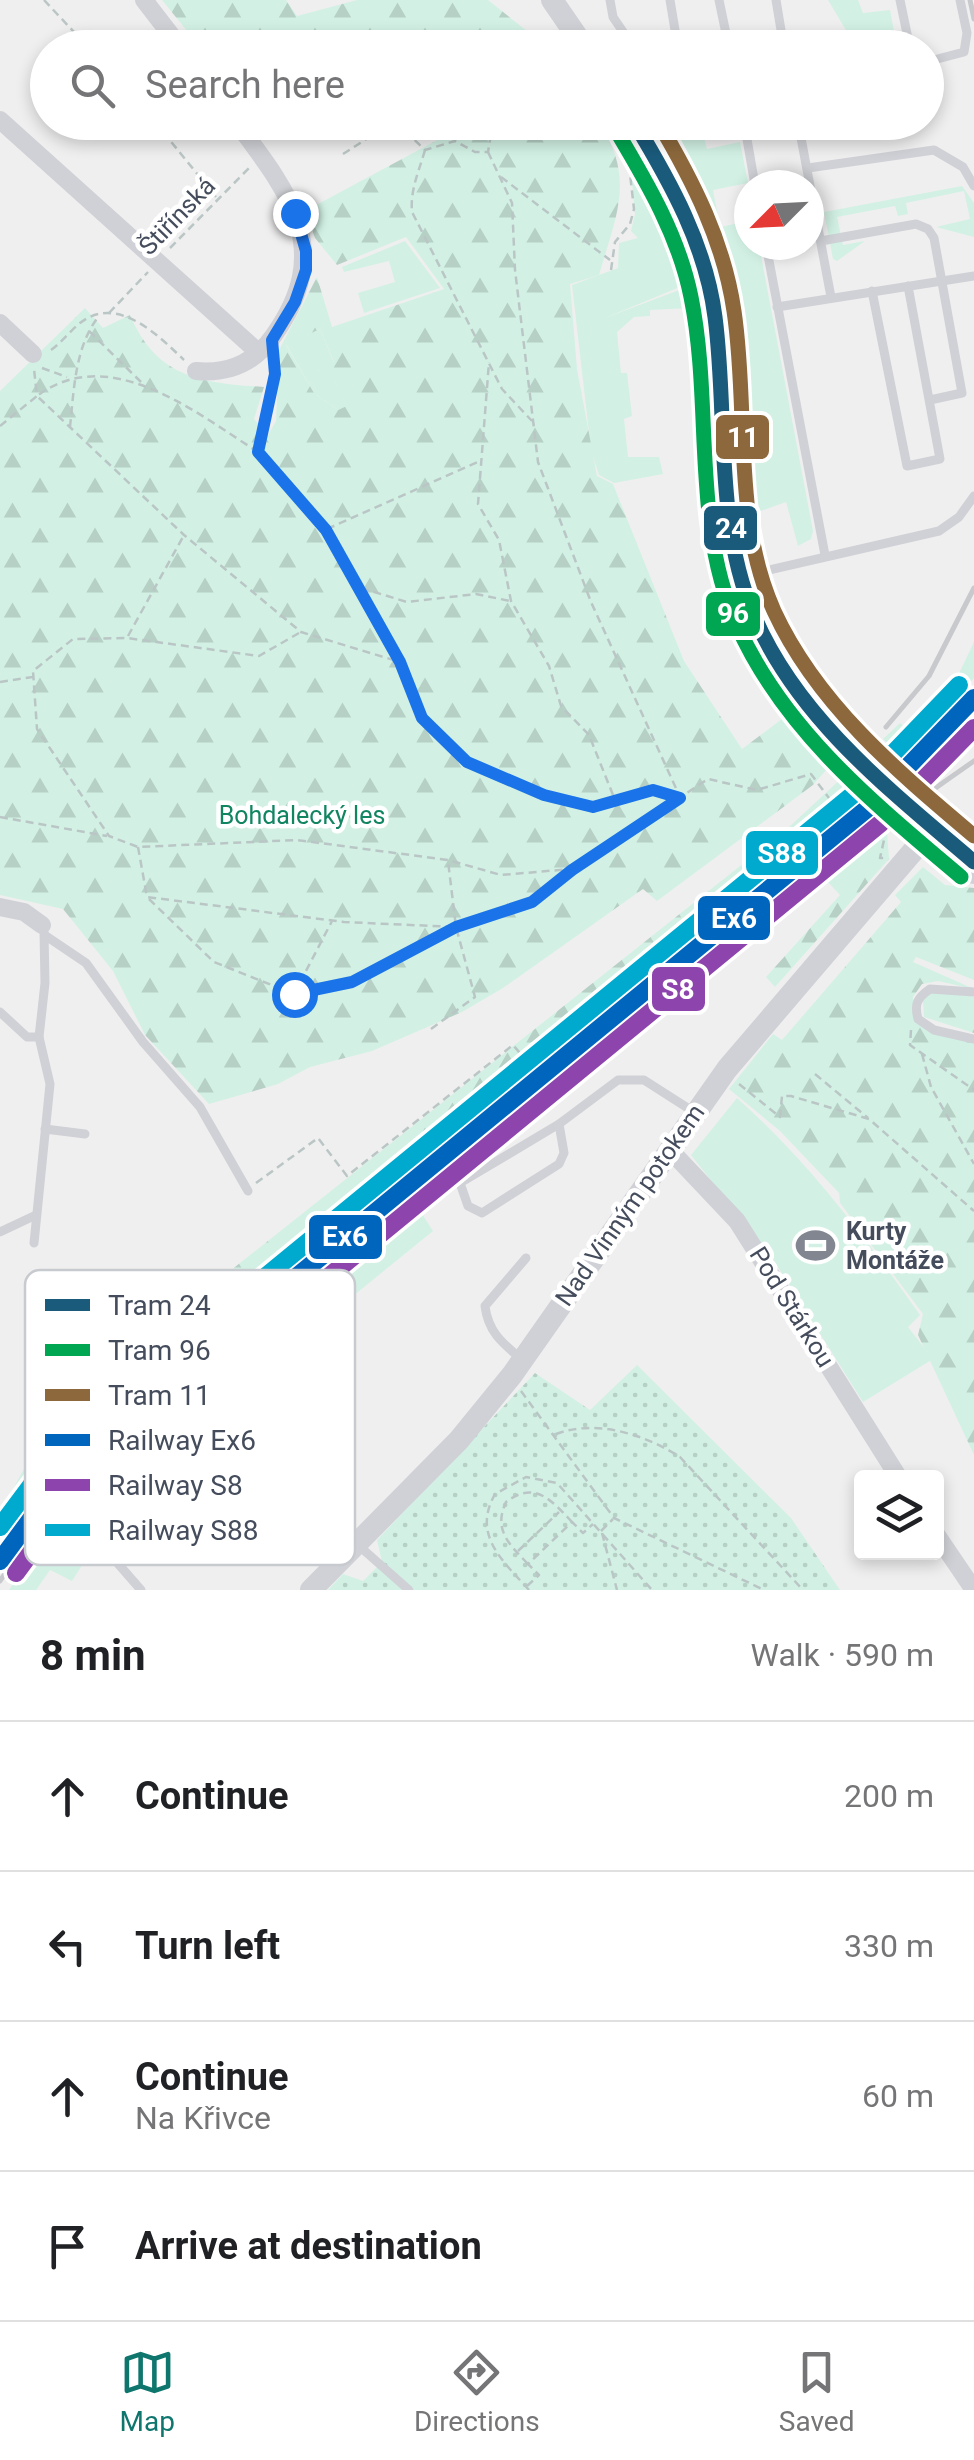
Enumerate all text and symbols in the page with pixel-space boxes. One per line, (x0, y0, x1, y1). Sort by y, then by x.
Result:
search box (30, 30, 944, 140)
icon: search (65, 58, 120, 113)
text: Search here (145, 63, 345, 107)
street label: Štiřínská (132, 170, 221, 261)
north arrow (734, 170, 824, 260)
route end (273, 191, 319, 237)
line badge: 11 (714, 413, 771, 461)
text: 11 (727, 421, 759, 454)
line badge: 24 (702, 504, 759, 552)
text: 24 (715, 512, 747, 545)
line badge: 96 (704, 590, 762, 638)
text: 96 (717, 597, 749, 630)
park label: Bohdalecký les (219, 801, 385, 830)
line badge: S88 (744, 829, 820, 877)
text: S88 (757, 837, 807, 870)
line badge: Ex6 (696, 894, 772, 942)
text: Ex6 (711, 902, 757, 935)
line badge: S8 (650, 965, 707, 1013)
route start (272, 972, 318, 1018)
text: S8 (661, 973, 695, 1006)
street label: Nad Vinným potokem (549, 1099, 711, 1311)
line badge: Ex6 (307, 1213, 384, 1261)
place label: Kurty Montáže (846, 1217, 944, 1275)
text: Ex6 (322, 1220, 368, 1253)
sports icon: Kurty Montáže (795, 1224, 837, 1266)
street label: Pod Stárkou (744, 1242, 840, 1372)
legend (25, 1270, 355, 1565)
text: Tram 24 (108, 1289, 211, 1322)
text: Tram 96 (108, 1334, 211, 1367)
text: Tram 11 (108, 1379, 211, 1412)
text: Railway Ex6 (108, 1424, 256, 1457)
text: Railway S8 (108, 1469, 243, 1502)
map controls (854, 1470, 944, 1560)
button: layers (854, 1470, 944, 1560)
text: Railway S88 (108, 1514, 258, 1547)
text: 8 min (40, 1631, 146, 1680)
text: Walk · 590 m (751, 1636, 934, 1674)
icon: ahead (40, 1769, 95, 1824)
text: Continue (135, 1774, 289, 1818)
text: 200 m (844, 1777, 934, 1815)
icon: left (40, 1919, 95, 1974)
text: Turn left (135, 1924, 280, 1968)
text: 330 m (844, 1927, 934, 1965)
text: Continue (135, 2055, 289, 2099)
icon: ahead (40, 2069, 95, 2124)
text: 60 m (862, 2077, 934, 2115)
text: Na Křivce (135, 2099, 271, 2137)
icon: arrive (40, 2219, 95, 2274)
text: Arrive at destination (135, 2224, 482, 2268)
tab: Map (120, 2345, 175, 2438)
tab: Directions (414, 2345, 540, 2438)
tab: Saved (779, 2345, 854, 2438)

